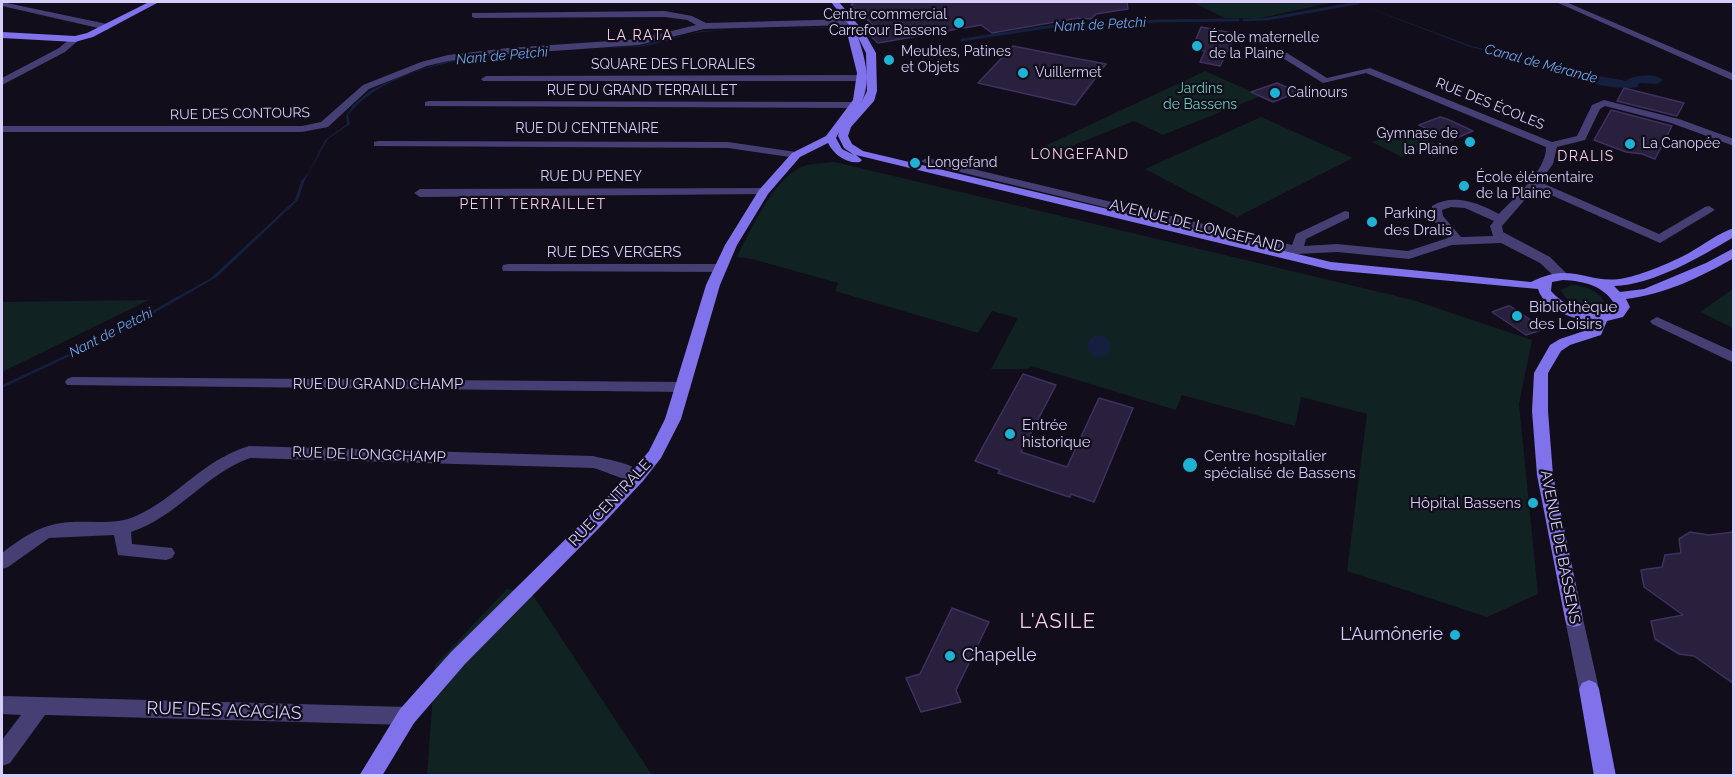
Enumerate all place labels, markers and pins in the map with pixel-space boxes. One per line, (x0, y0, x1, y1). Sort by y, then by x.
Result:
place label: Centre commercial Carrefour Bassens (823, 7, 947, 40)
marker: Centre commercial Carrefour Bassens (952, 16, 966, 30)
place label: École maternelle de la Plaine (1209, 30, 1319, 62)
marker: École maternelle de la Plaine (1190, 39, 1204, 53)
place label: Meubles, Patines et Objets (901, 44, 1011, 76)
marker: Meubles, Patines et Objets (882, 53, 896, 67)
place label: Vuillermet (1035, 65, 1102, 81)
marker: Vuillermet (1016, 66, 1030, 80)
place label: Calinours (1287, 85, 1348, 101)
marker: Calinours (1268, 86, 1282, 100)
place label: Gymnase de la Plaine (1376, 126, 1458, 158)
marker: Gymnase de la Plaine (1463, 135, 1477, 149)
place label: La Canopée (1642, 136, 1720, 152)
marker: La Canopée (1623, 137, 1637, 151)
place label: Longefand (927, 155, 997, 171)
marker: Longefand (908, 156, 922, 170)
place label: École élémentaire de la Plaine (1476, 170, 1594, 202)
marker: École élémentaire de la Plaine (1457, 179, 1471, 193)
place label: Parking des Dralis (1384, 204, 1452, 239)
marker: Parking des Dralis (1365, 215, 1379, 229)
place label: Bibliothèque des Loisirs (1529, 298, 1617, 333)
marker: Bibliothèque des Loisirs (1510, 309, 1524, 323)
place label: Entrée historique (1022, 416, 1091, 451)
marker: Entrée historique (1003, 427, 1017, 441)
place label: Centre hospitalier spécialisé de Bassens (1204, 447, 1356, 482)
marker: Centre hospitalier spécialisé de Bassens (1181, 456, 1199, 474)
place label: Hôpital Bassens (1410, 494, 1521, 512)
marker: Hôpital Bassens (1526, 496, 1540, 510)
place label: L'Aumônerie (1340, 624, 1443, 646)
marker: L'Aumônerie (1448, 628, 1462, 642)
place label: Chapelle (962, 645, 1037, 667)
marker: Chapelle (943, 649, 957, 663)

